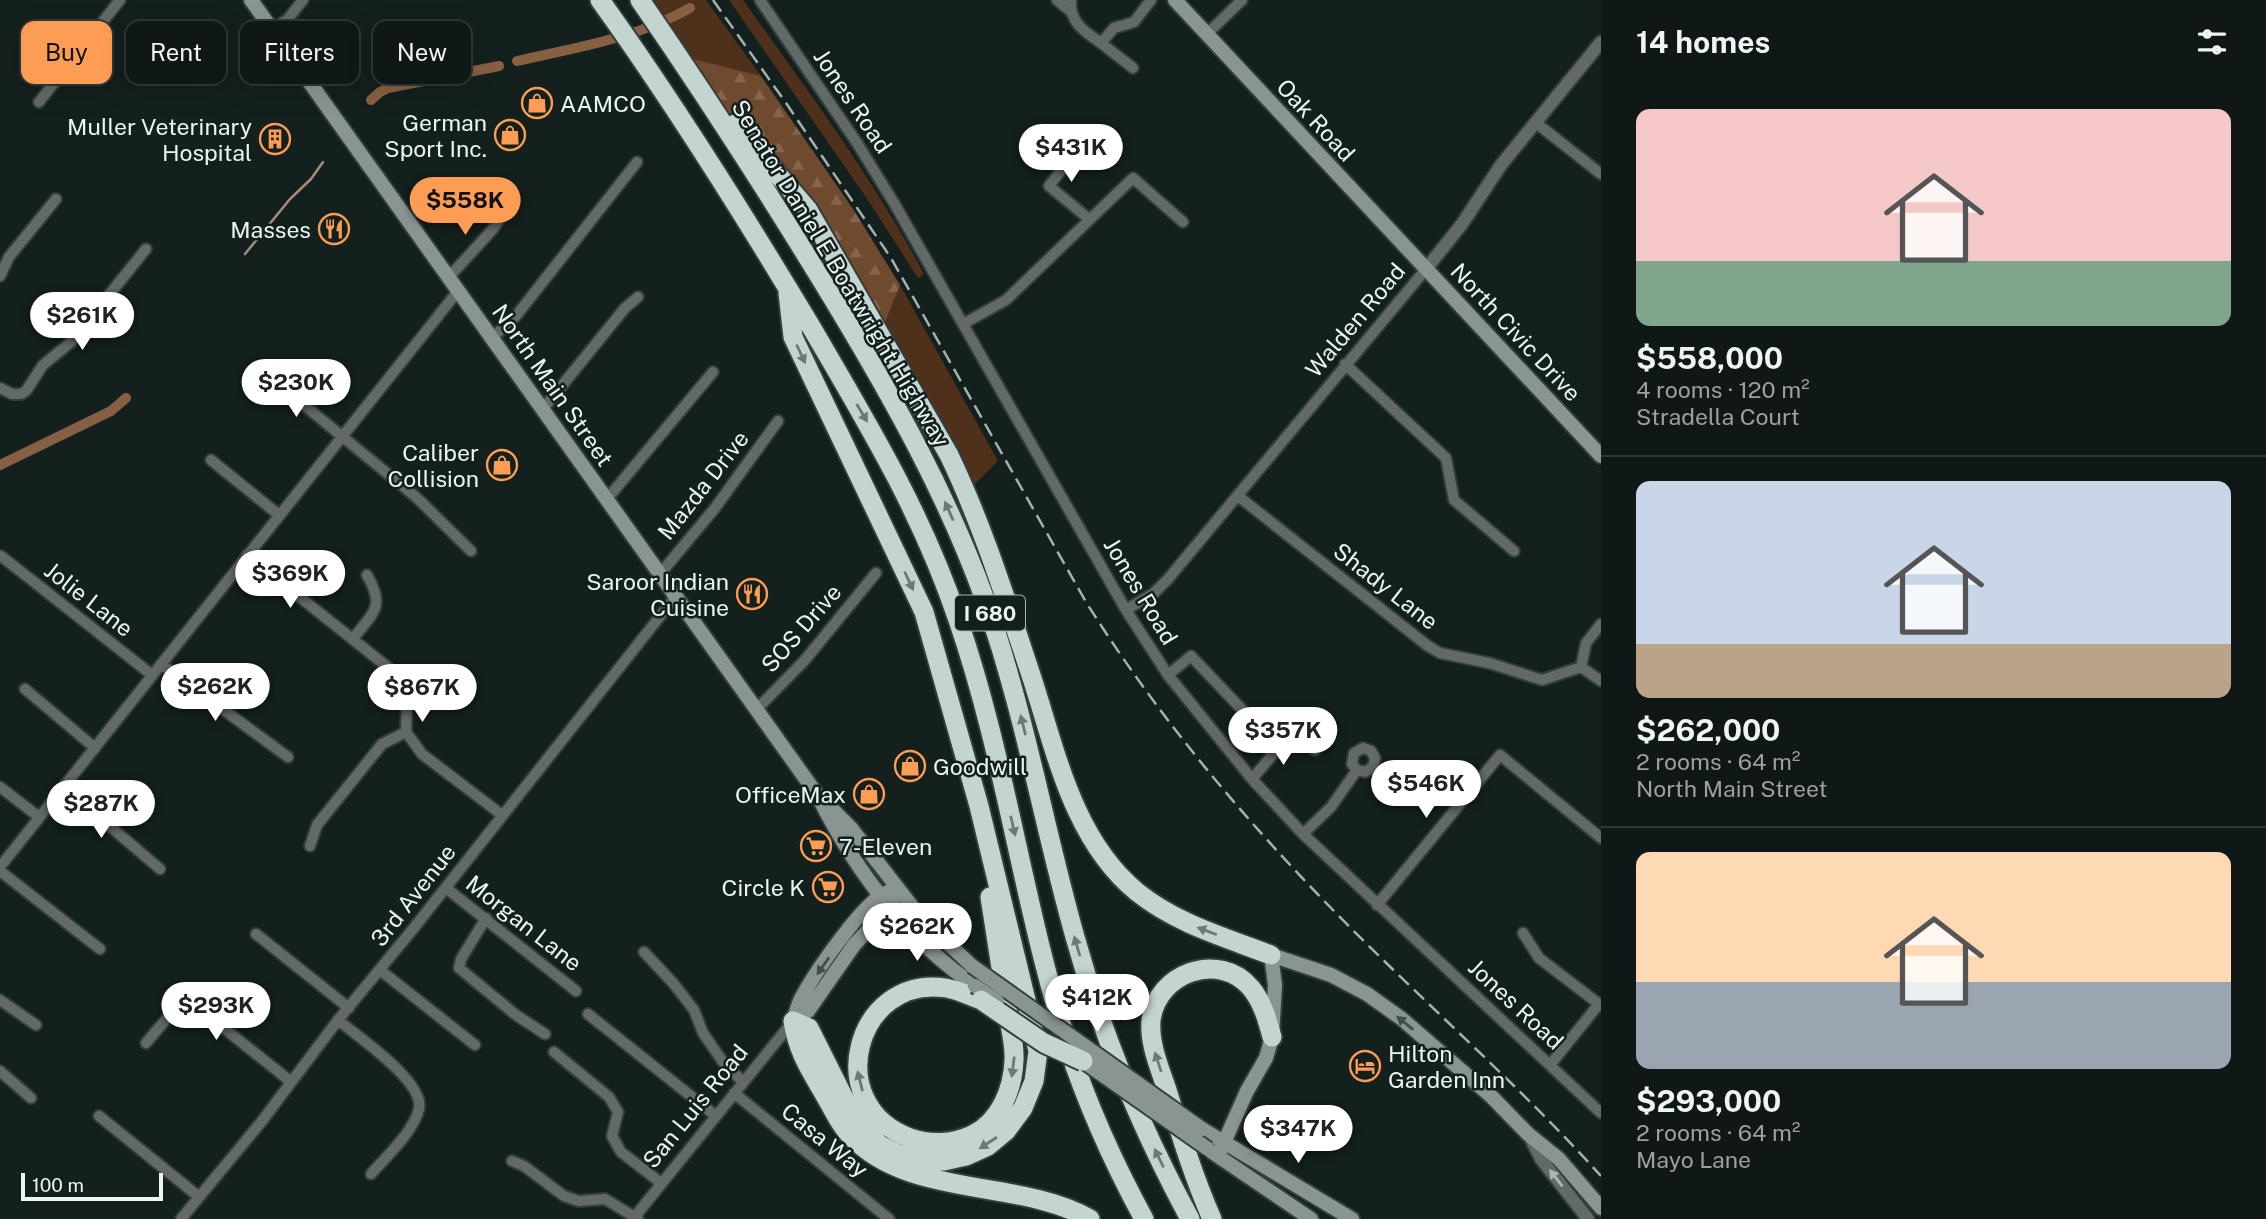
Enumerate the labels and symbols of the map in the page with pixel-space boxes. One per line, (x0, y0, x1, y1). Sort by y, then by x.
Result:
street label: Jones Road (808, 44, 898, 158)
street label: Oak Road (1271, 73, 1361, 167)
shop icon: AAMCO (520, 86, 554, 120)
place label: AAMCO (560, 90, 646, 117)
street label: Senator Daniel E Boatwright Highway (726, 95, 956, 451)
place label: German Sport Inc. (384, 109, 487, 162)
place label: Muller Veterinary Hospital (67, 113, 252, 166)
shop icon: German Sport Inc. (493, 118, 527, 152)
building icon: Muller Veterinary Hospital (258, 122, 292, 156)
pin: $431K (1022, 124, 1120, 184)
pin: $558K (416, 177, 514, 237)
restaurant icon: Masses (317, 212, 351, 246)
place label: Masses (230, 216, 311, 243)
street label: Walden Road (1300, 258, 1410, 382)
street label: North Civic Drive (1445, 258, 1587, 406)
pin: $261K (33, 292, 131, 352)
street label: North Main Street (487, 299, 619, 471)
one-way arrow (796, 343, 807, 364)
pin: $230K (247, 360, 345, 419)
one-way arrow (855, 403, 868, 423)
street label: Mazda Drive (652, 425, 754, 545)
place label: Caliber Collision (387, 439, 479, 492)
shop icon: Caliber Collision (485, 448, 519, 482)
one-way arrow (943, 500, 954, 521)
street label: Jones Road (1099, 533, 1183, 649)
street label: Shady Lane (1329, 537, 1443, 635)
pin: $369K (241, 550, 339, 610)
street label: Jolie Lane (39, 556, 139, 642)
place label: Saroor Indian Cuisine (586, 568, 729, 621)
one-way arrow (904, 571, 915, 591)
restaurant icon: Saroor Indian Cuisine (735, 577, 769, 611)
street label: SOS Drive (755, 578, 847, 678)
road number: I 680 (955, 596, 1025, 630)
pin: $262K (166, 664, 264, 723)
pin: $867K (373, 664, 471, 724)
pin: $357K (1234, 708, 1332, 767)
one-way arrow (1017, 714, 1028, 736)
shop icon: Goodwill (893, 749, 927, 783)
place label: Goodwill (933, 753, 1027, 780)
pin: $546K (1377, 760, 1475, 820)
shop icon: OfficeMax (852, 777, 886, 811)
pin: $287K (52, 780, 150, 840)
place label: OfficeMax (735, 781, 846, 808)
one-way arrow (1008, 815, 1019, 837)
supermarket icon: 7-Eleven (799, 829, 833, 863)
place label: 7-Eleven (839, 833, 932, 860)
street label: 3rd Avenue (365, 839, 461, 951)
street label: Morgan Lane (461, 869, 587, 977)
supermarket icon: Circle K (811, 870, 845, 904)
place label: Circle K (722, 874, 805, 901)
pin: $262K (868, 904, 966, 963)
one-way arrow (1196, 926, 1217, 937)
one-way arrow (1072, 935, 1082, 956)
street label: Jones Road (1463, 953, 1569, 1055)
one-way arrow (816, 957, 830, 975)
pin: $412K (1048, 974, 1146, 1034)
pin: $293K (167, 982, 265, 1042)
one-way arrow (1397, 1015, 1415, 1030)
street label: San Luis Road (637, 1039, 753, 1173)
place label: Hilton Garden Inn (1388, 1040, 1505, 1093)
hotel icon: Hilton Garden Inn (1348, 1049, 1382, 1083)
one-way arrow (1152, 1051, 1163, 1072)
one-way arrow (1007, 1056, 1018, 1078)
one-way arrow (854, 1069, 865, 1091)
street label: Casa Way (776, 1097, 874, 1183)
pin: $347K (1249, 1106, 1347, 1165)
one-way arrow (978, 1137, 998, 1150)
one-way arrow (1153, 1148, 1165, 1168)
scale bar (21, 1170, 163, 1202)
one-way arrow (1549, 1170, 1564, 1187)

